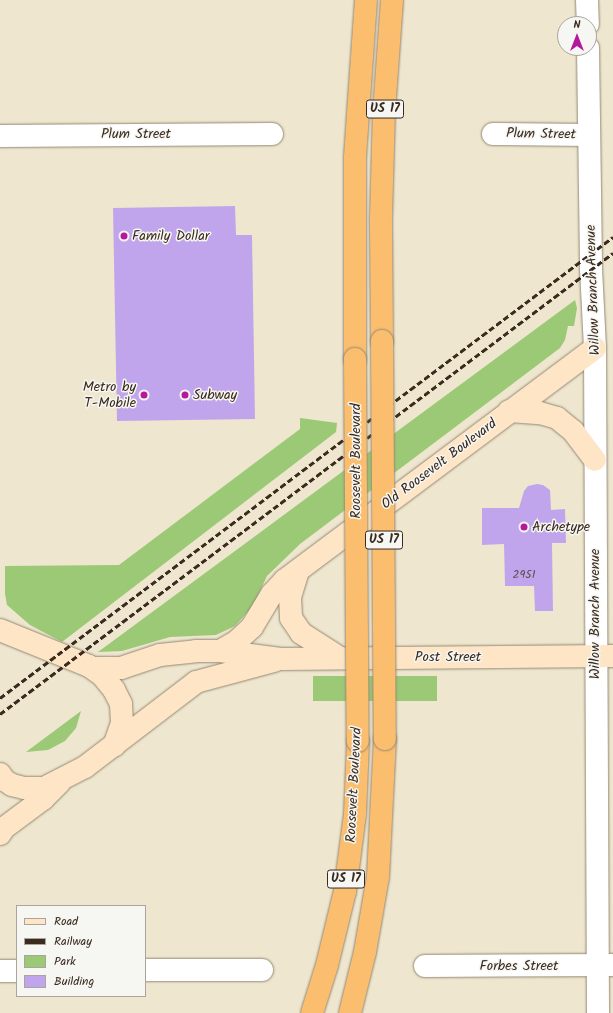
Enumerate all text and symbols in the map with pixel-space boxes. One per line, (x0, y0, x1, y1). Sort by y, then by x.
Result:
north arrow (557, 16, 597, 56)
text: N (574, 16, 580, 34)
road number: US 17 (366, 98, 404, 120)
street label: Plum Street (506, 125, 576, 143)
street label: Plum Street (101, 126, 171, 142)
street label: Willow Branch Avenue (582, 224, 604, 356)
place label: Family Dollar (132, 228, 209, 244)
marker: Family Dollar (119, 231, 129, 241)
place label: Metro by T-Mobile (83, 379, 136, 412)
place label: Subway (193, 387, 237, 403)
marker: Metro by T-Mobile (139, 390, 149, 400)
marker: Subway (180, 390, 190, 400)
street label: Roosevelt Boulevard (348, 403, 364, 519)
street label: Old Roosevelt Boulevard (378, 415, 500, 513)
place label: Archetype (532, 519, 590, 535)
marker: Archetype (519, 522, 529, 532)
road number: US 17 (365, 529, 403, 551)
street label: Willow Branch Avenue (587, 549, 603, 679)
house number: 2951 (512, 568, 536, 582)
street label: Post Street (415, 649, 481, 665)
street label: Roosevelt Boulevard (343, 727, 365, 843)
road number: US 17 (327, 868, 365, 890)
legend (16, 905, 146, 997)
text: Road (54, 912, 78, 931)
text: Railway (54, 932, 92, 951)
text: Park (54, 952, 76, 971)
street label: Forbes Street (479, 958, 559, 974)
text: Building (54, 972, 94, 991)

